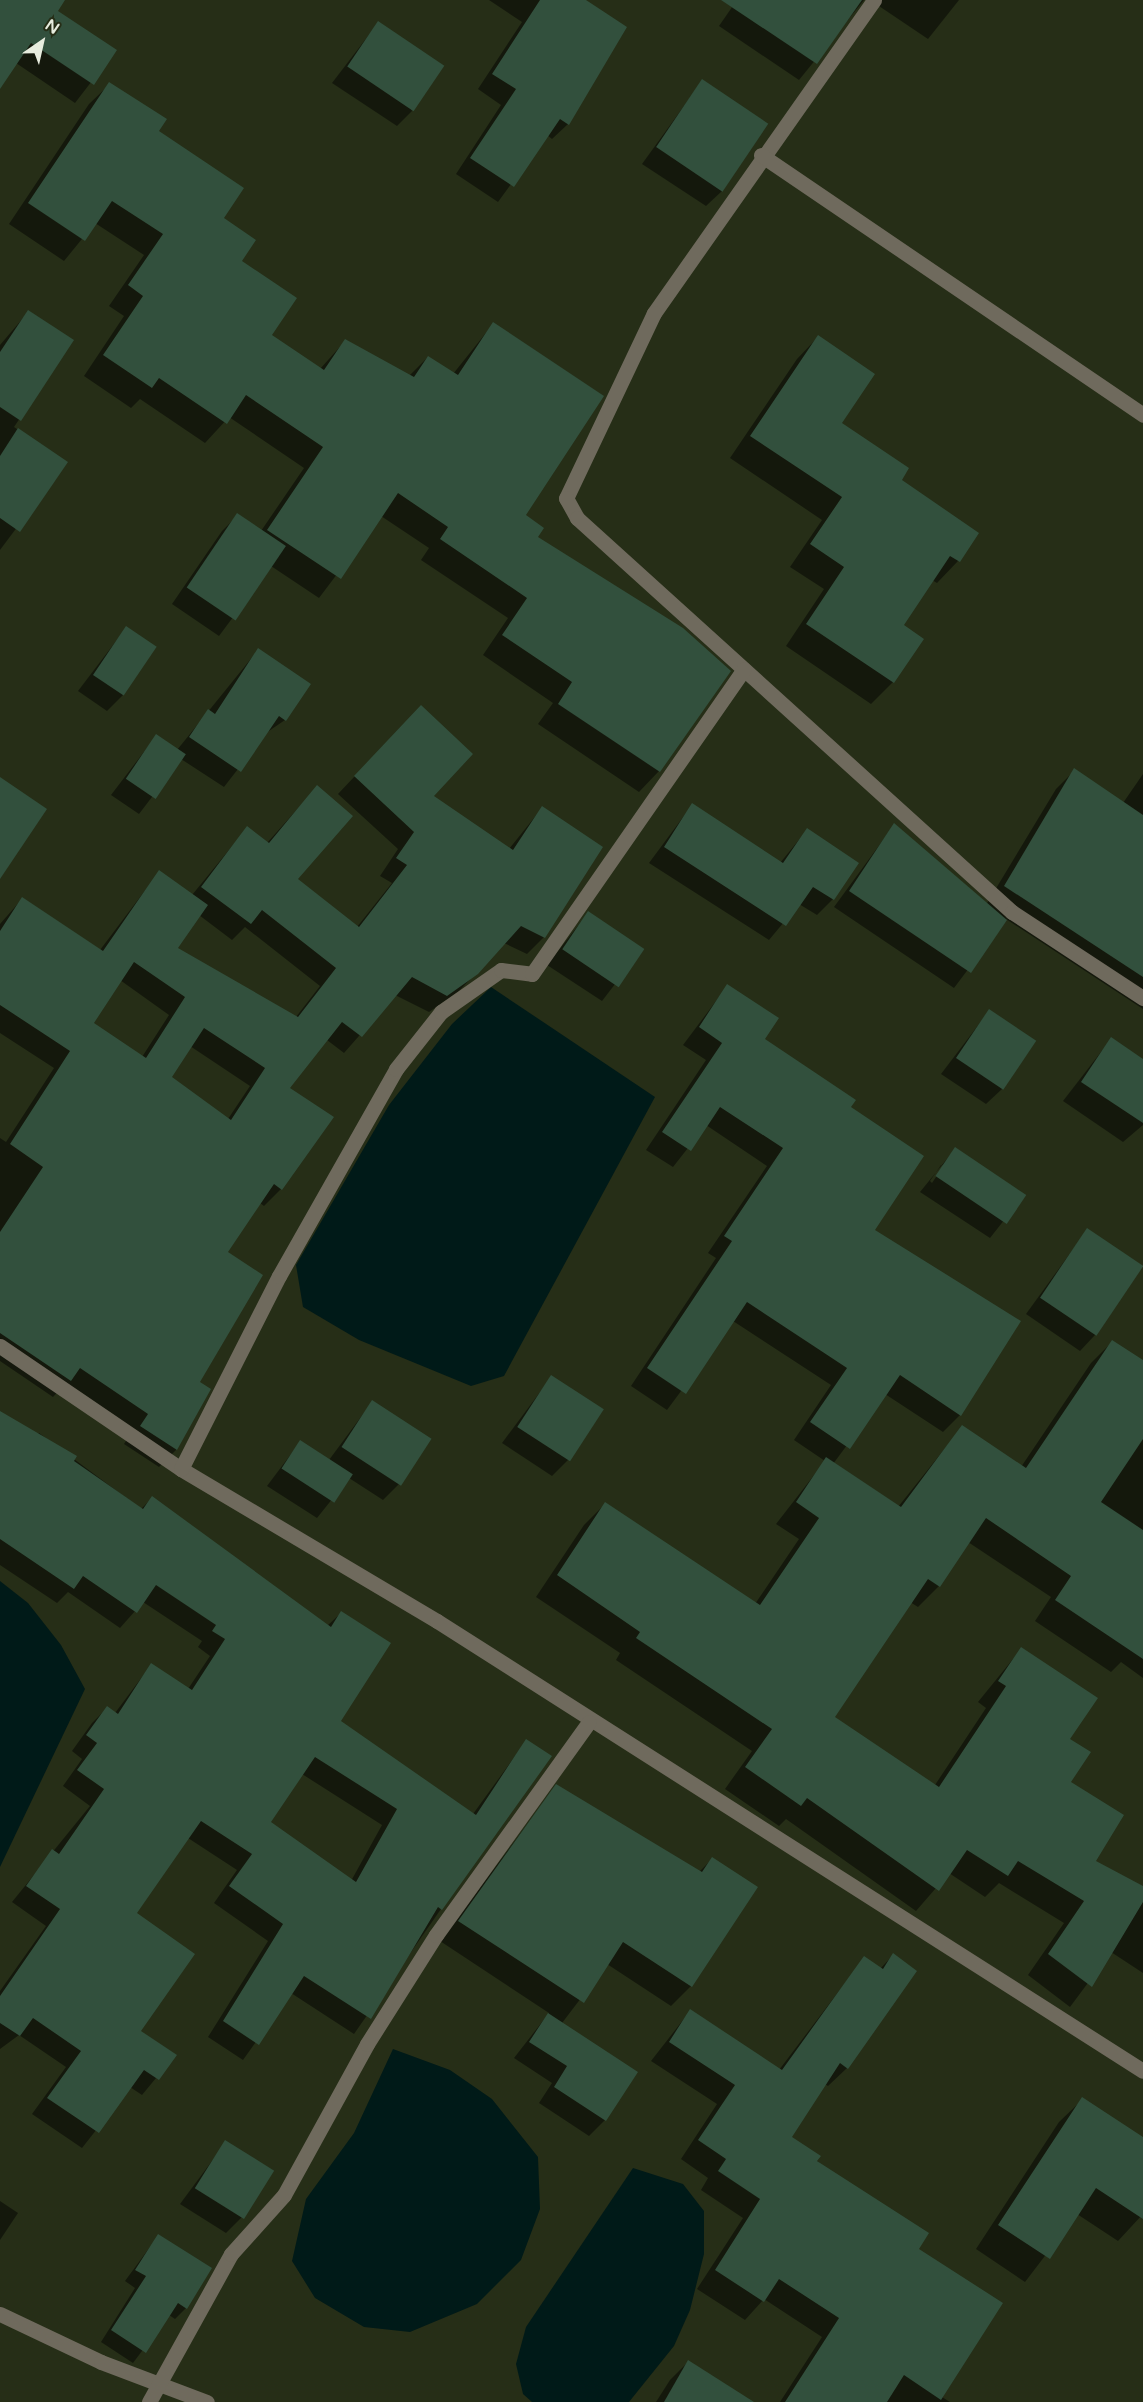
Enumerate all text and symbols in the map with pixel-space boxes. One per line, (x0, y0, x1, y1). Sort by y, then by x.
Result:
north arrow (12, 12, 72, 72)
text: N (41, 15, 63, 39)

